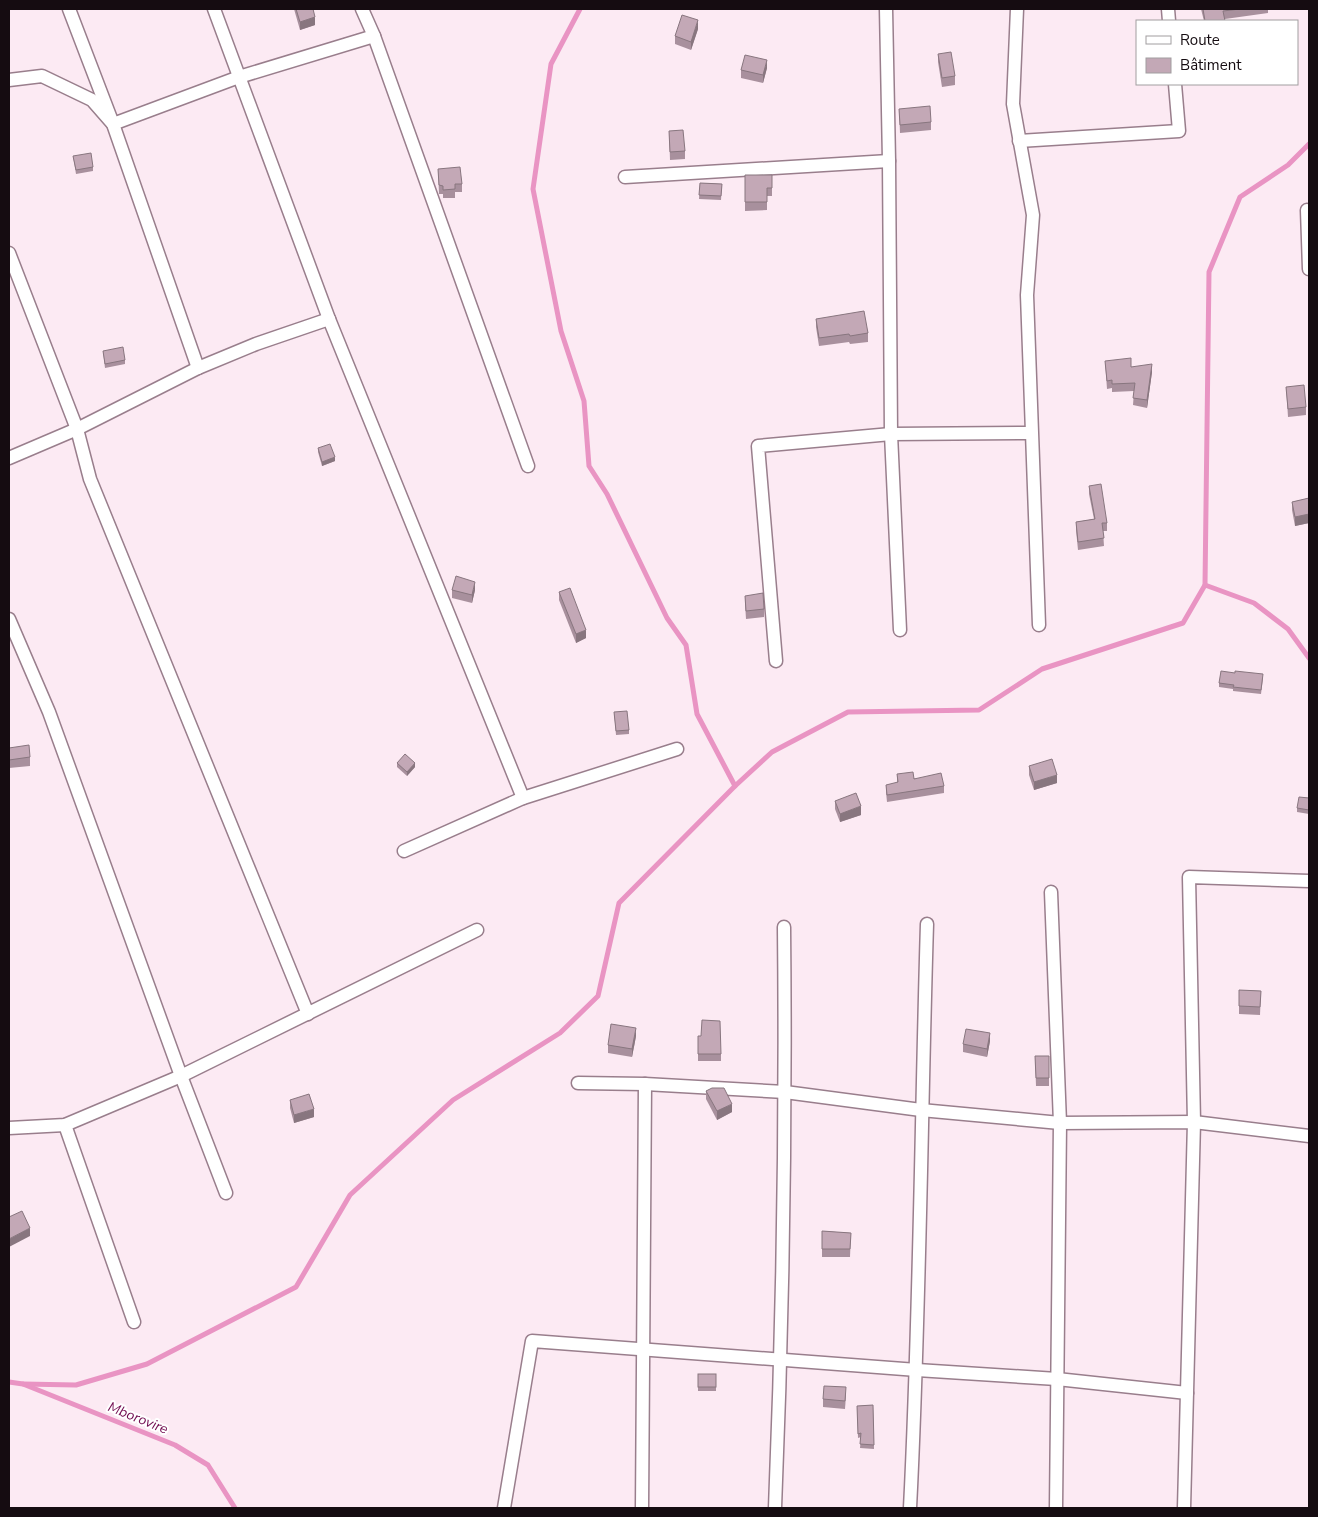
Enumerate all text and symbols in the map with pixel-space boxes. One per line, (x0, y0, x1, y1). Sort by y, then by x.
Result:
legend (1136, 20, 1298, 85)
text: Route (1180, 30, 1220, 50)
text: Bâtiment (1180, 55, 1242, 75)
water label: Mborovire (105, 1397, 171, 1439)

